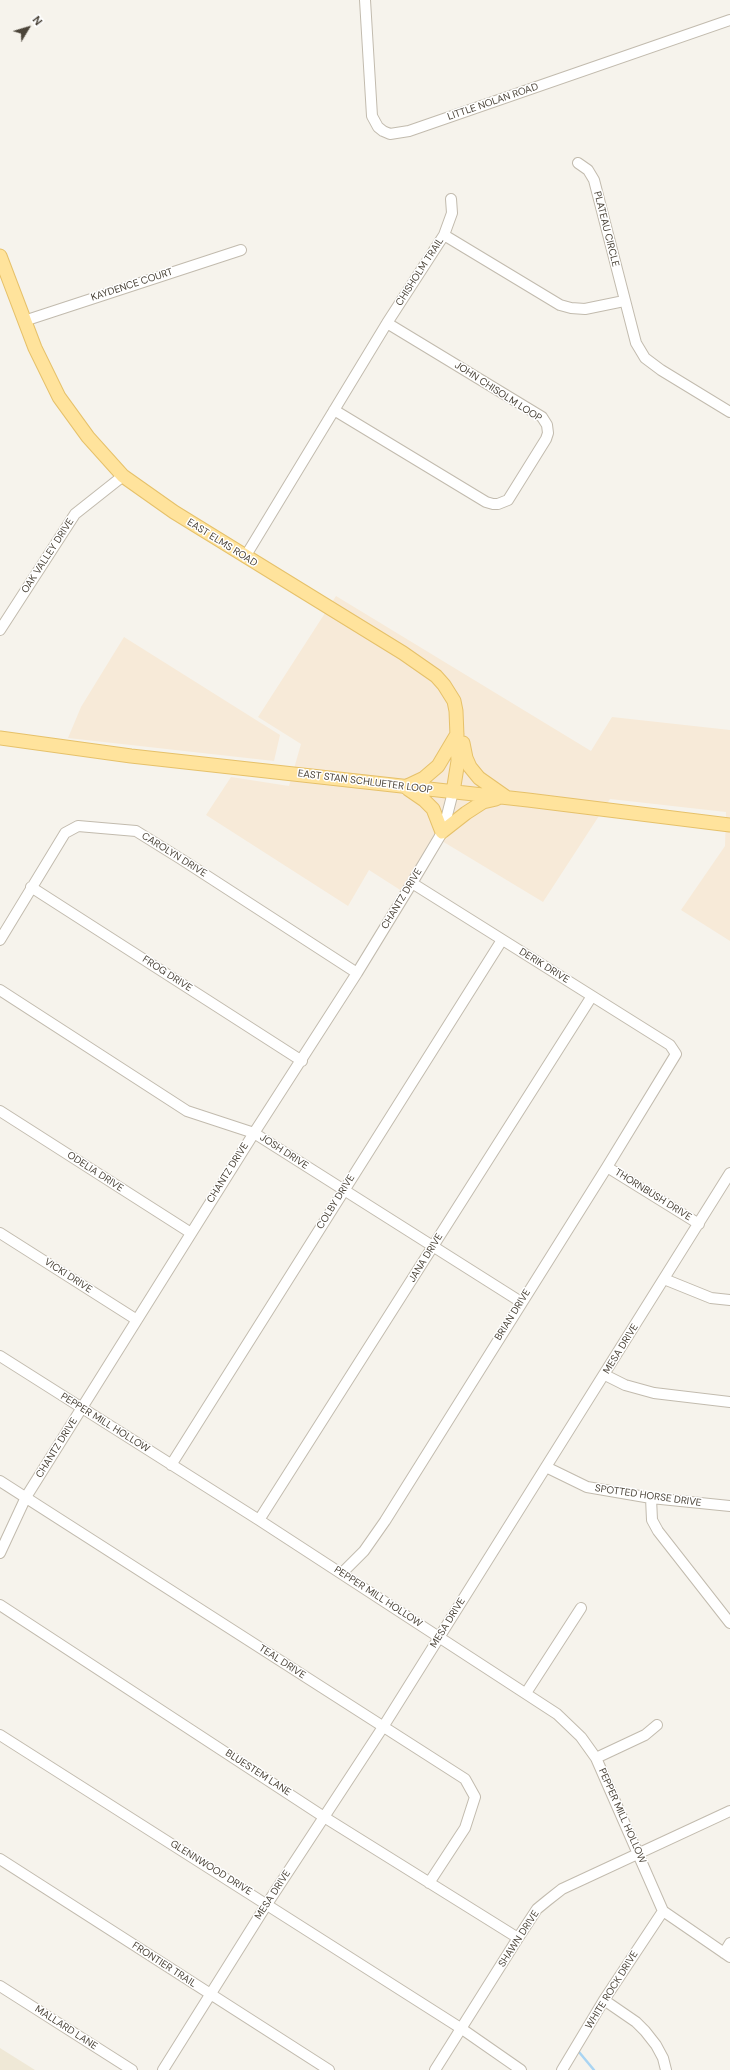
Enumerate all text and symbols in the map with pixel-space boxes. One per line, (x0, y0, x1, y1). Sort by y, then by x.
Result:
north arrow (8, 8, 48, 48)
text: N (29, 13, 45, 28)
street label: LITTLE NOLAN ROAD (446, 81, 540, 123)
street label: PLATEAU CIRCLE (591, 190, 621, 268)
street label: CHISHOLM TRAIL (394, 236, 446, 308)
street label: KAYDENCE COURT (89, 266, 175, 304)
street label: JOHN CHISOLM LOOP (452, 359, 544, 425)
street label: OAK VALLEY DRIVE (19, 516, 77, 596)
street label: EAST ELMS ROAD (185, 517, 259, 569)
street label: EAST STAN SCHLUETER LOOP (297, 768, 433, 796)
street label: CAROLYN DRIVE (139, 830, 209, 880)
street label: CHANTZ DRIVE (379, 866, 425, 932)
street label: DERIK DRIVE (517, 946, 571, 986)
street label: FROG DRIVE (140, 954, 194, 994)
street label: JOSH DRIVE (257, 1132, 311, 1172)
street label: CHANTZ DRIVE (205, 1141, 251, 1205)
street label: ODELIA DRIVE (65, 1149, 125, 1195)
street label: THORNBUSH DRIVE (612, 1166, 694, 1224)
street label: COLBY DRIVE (315, 1173, 357, 1231)
street label: JANA DRIVE (406, 1231, 446, 1285)
street label: VICKI DRIVE (42, 1256, 94, 1296)
street label: BRIAN DRIVE (493, 1287, 533, 1343)
street label: MESA DRIVE (601, 1322, 641, 1376)
street label: PEPPER MILL HOLLOW (58, 1391, 152, 1455)
street label: CHANTZ DRIVE (34, 1416, 80, 1480)
street label: SPOTTED HORSE DRIVE (594, 1483, 702, 1509)
street label: PEPPER MILL HOLLOW (332, 1564, 424, 1630)
street label: MESA DRIVE (428, 1596, 468, 1650)
street label: TEAL DRIVE (256, 1642, 308, 1682)
street label: BLUESTEM LANE (223, 1747, 293, 1799)
street label: PEPPER MILL HOLLOW (596, 1767, 648, 1865)
street label: GLENNWOOD DRIVE (168, 1838, 254, 1898)
street label: MESA DRIVE (253, 1868, 293, 1922)
street label: SHAWN DRIVE (496, 1908, 542, 1970)
street label: FRONTIER TRAIL (130, 1940, 198, 1990)
street label: WHITE ROCK DRIVE (583, 1949, 641, 2031)
street label: MALLARD LANE (32, 2003, 100, 2053)

